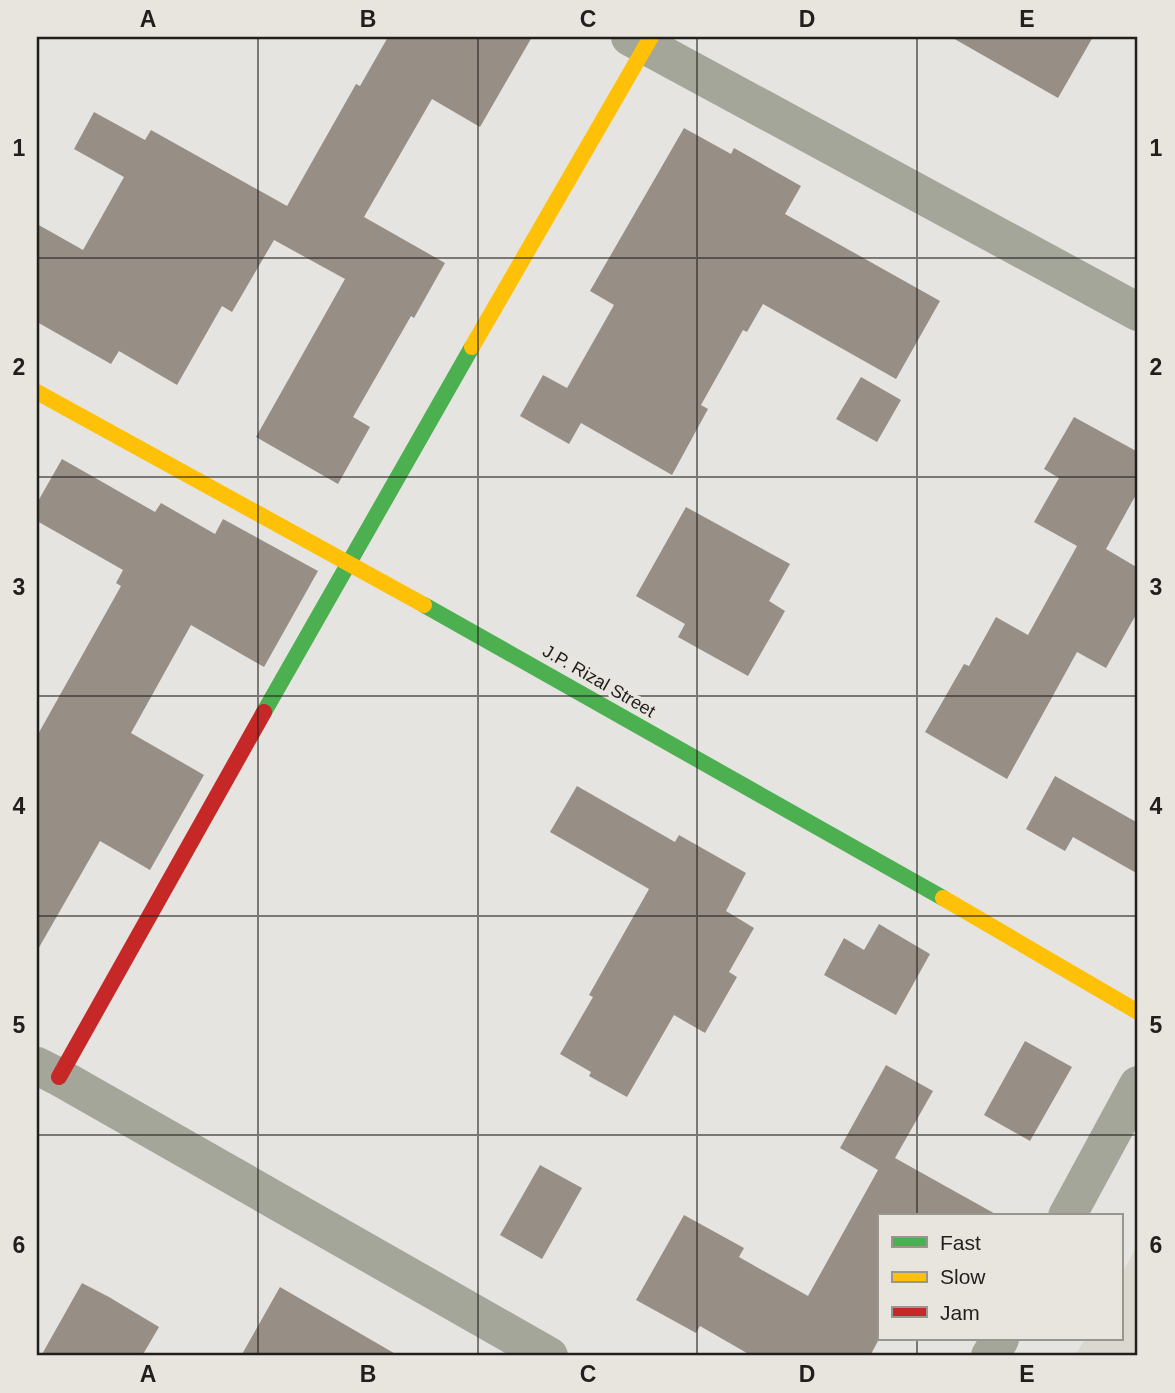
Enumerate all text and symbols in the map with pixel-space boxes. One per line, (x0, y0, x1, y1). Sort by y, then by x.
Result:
text: A (140, 6, 156, 32)
text: B (360, 6, 376, 32)
text: C (580, 6, 596, 32)
text: D (799, 6, 815, 32)
text: E (1019, 6, 1035, 32)
text: 1 (13, 135, 26, 161)
text: 1 (1150, 135, 1163, 161)
text: 2 (13, 354, 25, 380)
text: 2 (1150, 354, 1162, 380)
text: 3 (13, 574, 25, 600)
text: 3 (1150, 574, 1162, 600)
street label: J.P. Rizal Street (539, 641, 659, 721)
text: 4 (13, 793, 26, 819)
text: 4 (1150, 793, 1163, 819)
text: 5 (13, 1012, 26, 1038)
text: 5 (1150, 1012, 1163, 1038)
legend (878, 1214, 1122, 1340)
text: Fast (940, 1231, 981, 1254)
text: 6 (13, 1232, 25, 1258)
text: 6 (1150, 1232, 1162, 1258)
text: Slow (940, 1265, 986, 1288)
text: Jam (940, 1301, 980, 1324)
text: A (140, 1361, 156, 1387)
text: B (360, 1361, 376, 1387)
text: C (580, 1361, 596, 1387)
text: D (799, 1361, 815, 1387)
text: E (1019, 1361, 1035, 1387)

